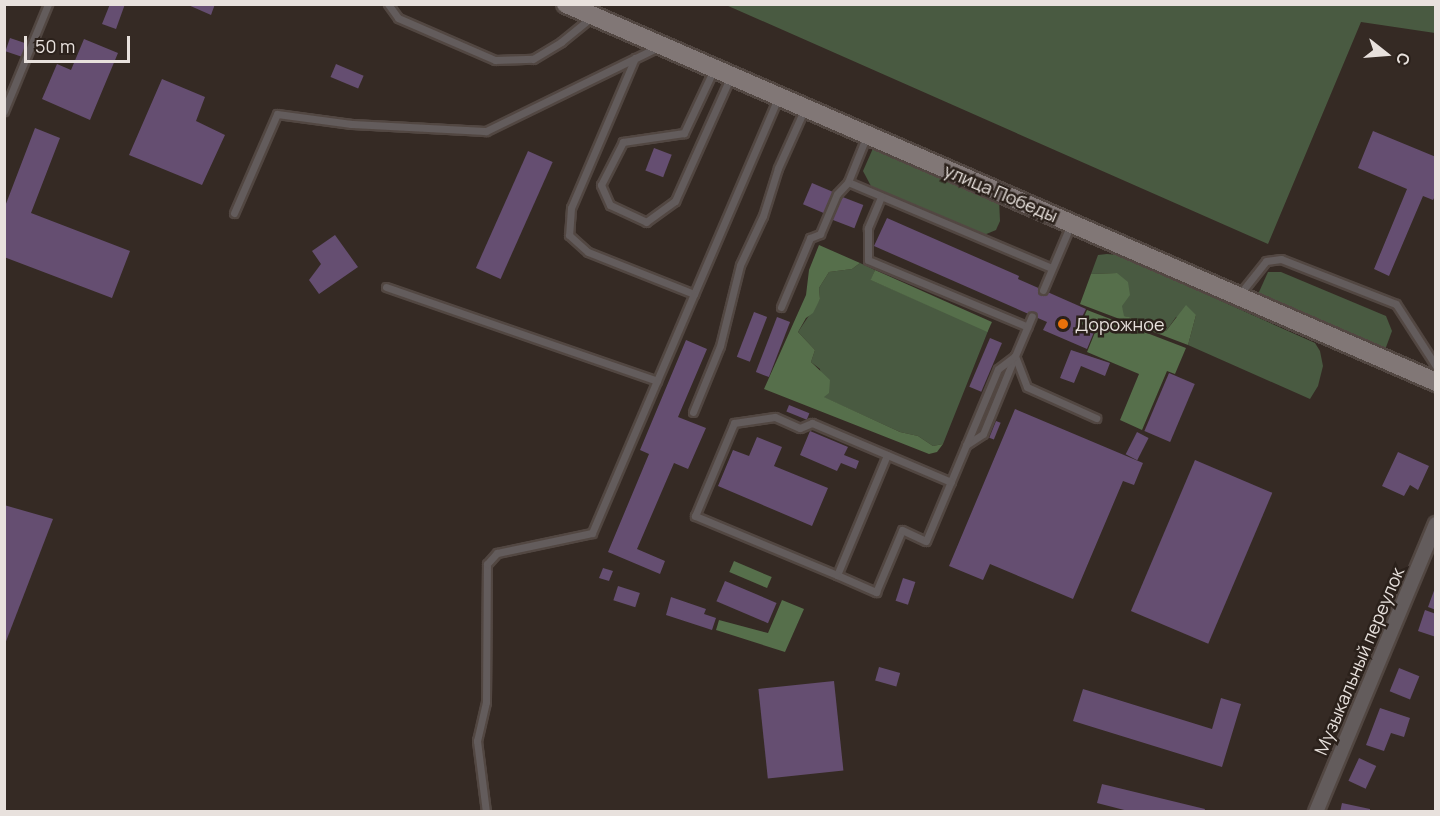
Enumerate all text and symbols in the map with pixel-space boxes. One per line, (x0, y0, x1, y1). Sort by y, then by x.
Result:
scale bar (27, 24, 134, 62)
north arrow (1356, 24, 1416, 84)
text: 50 m (35, 34, 75, 58)
text: С (1391, 50, 1415, 68)
street label: улица Победы (941, 159, 1061, 227)
place label: Дорожное (1075, 313, 1164, 335)
marker: Дорожное (1056, 317, 1070, 331)
street label: Музыкальный переулок (1310, 564, 1408, 758)

